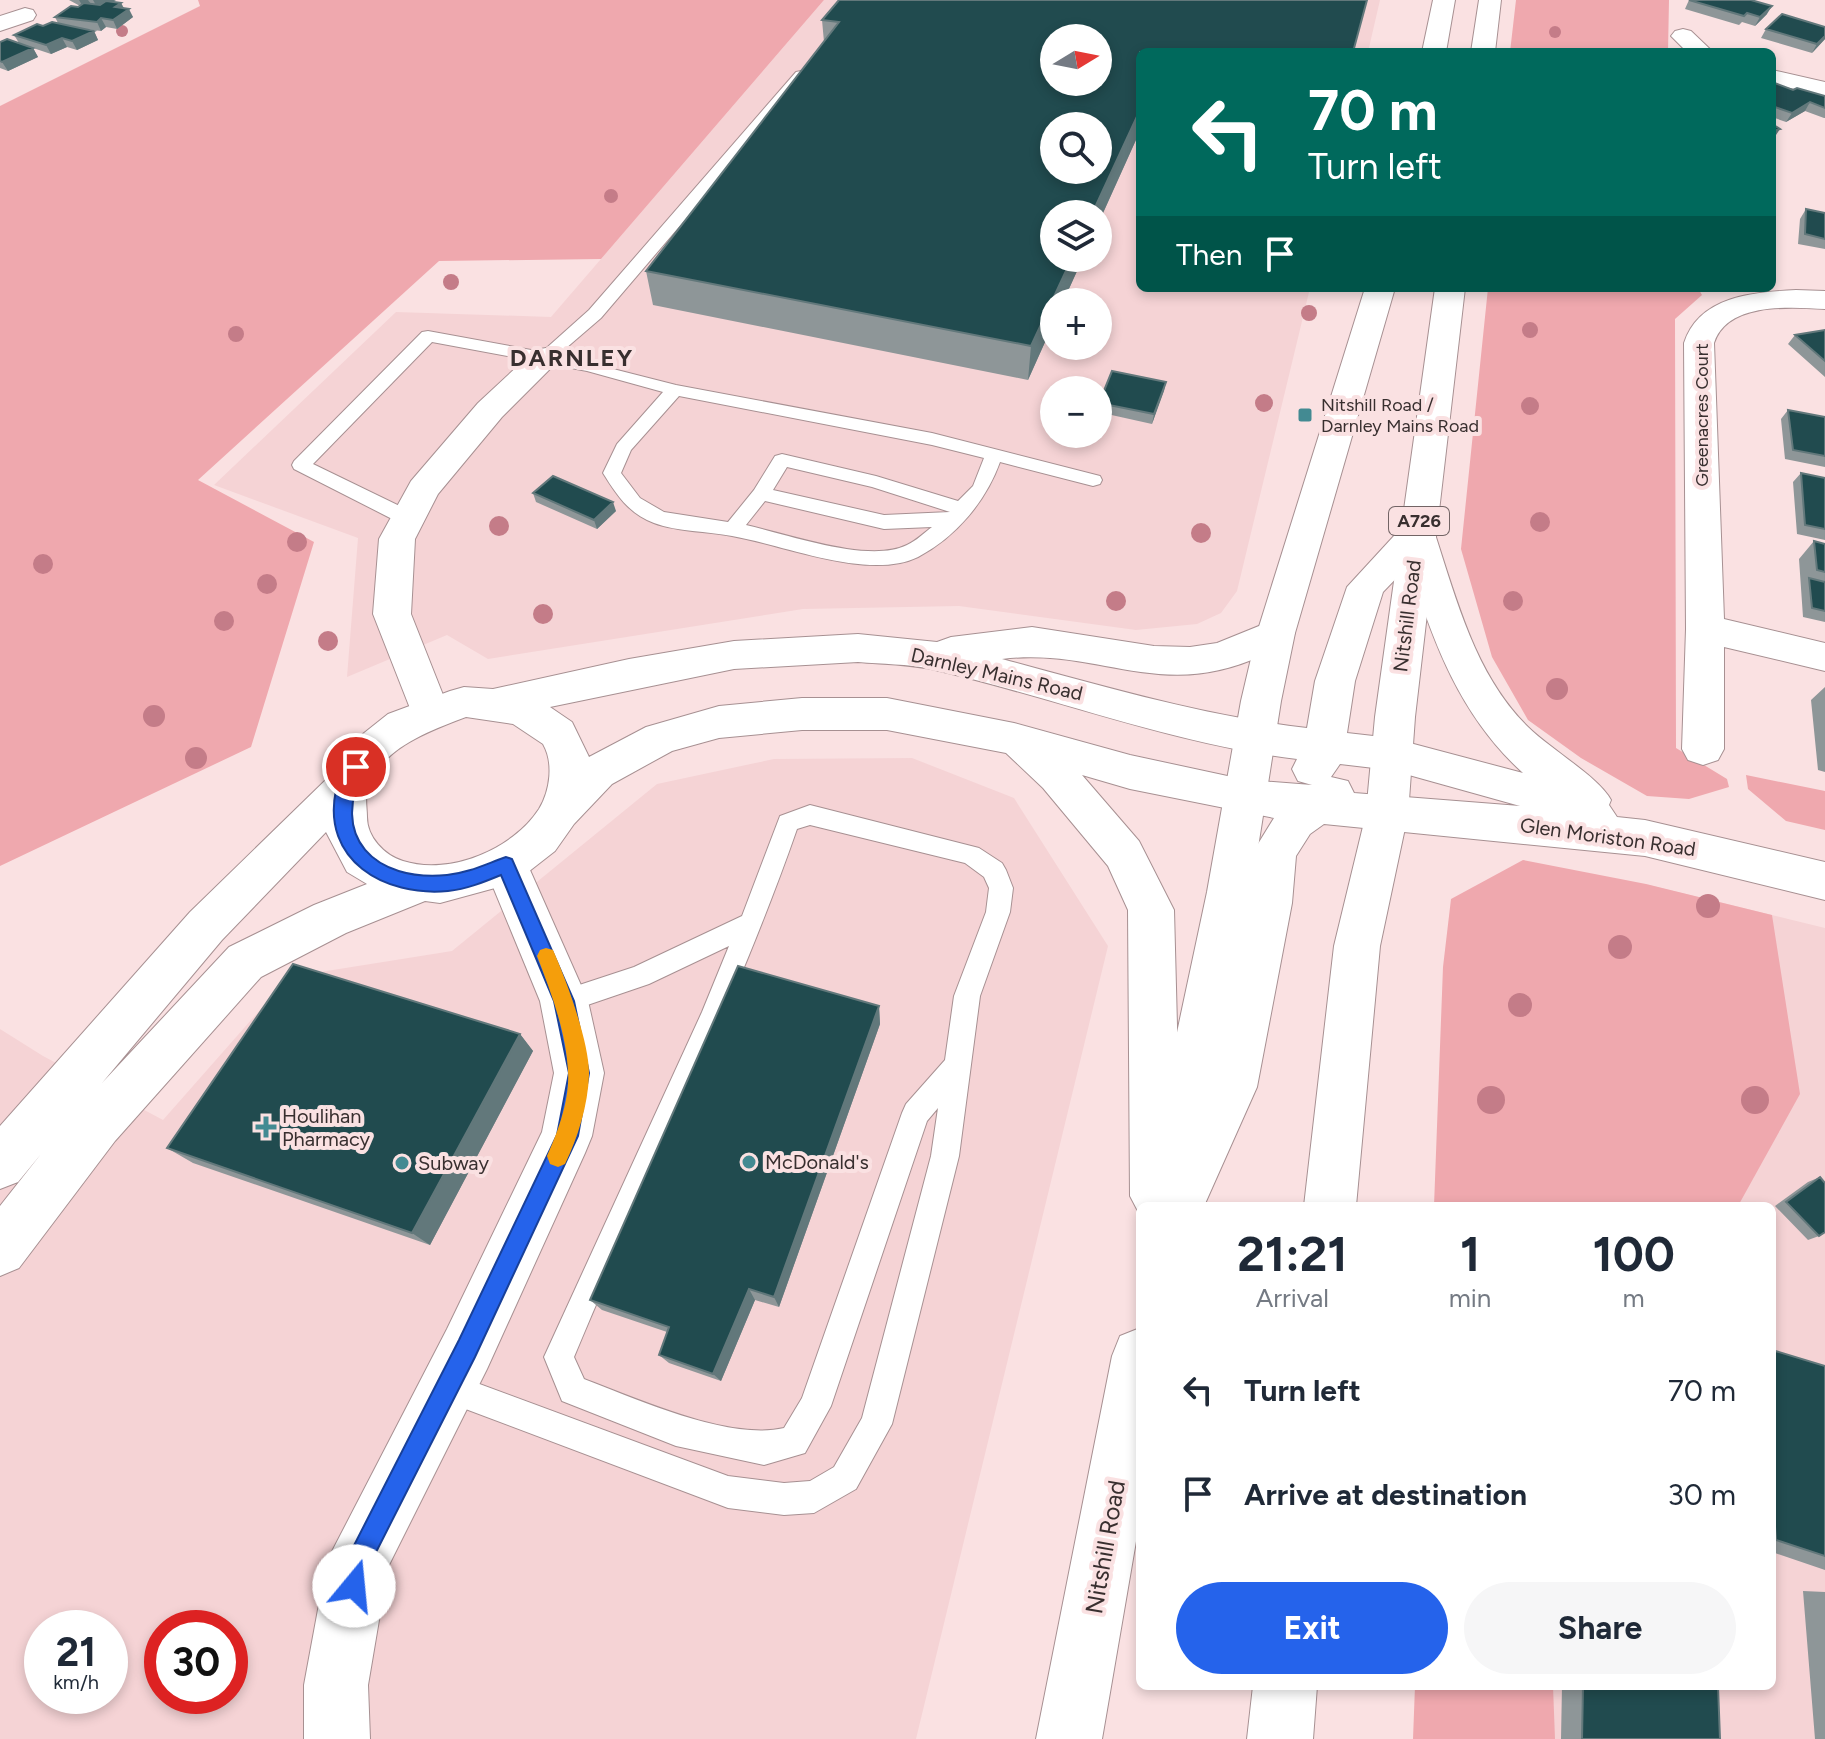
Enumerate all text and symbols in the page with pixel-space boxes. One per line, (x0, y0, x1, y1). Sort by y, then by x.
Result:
north arrow (1040, 24, 1112, 96)
map controls (1040, 24, 1112, 448)
text: 70 m (1308, 77, 1438, 144)
icon: left (1176, 80, 1280, 184)
button: search (1040, 112, 1112, 184)
text: Turn left (1308, 145, 1442, 188)
button: layers (1040, 200, 1112, 272)
icon: arrive (1258, 232, 1302, 276)
text: Then (1176, 236, 1242, 273)
button: + (1040, 288, 1112, 360)
district label: DARNLEY (510, 343, 634, 372)
street label: Greenacres Court (1691, 343, 1713, 487)
button: − (1040, 376, 1112, 448)
place label: Nitshill Road / Darnley Mains Road (1321, 394, 1479, 437)
marker: Nitshill Road / Darnley Mains Road (1296, 406, 1314, 424)
road number: A726 (1389, 507, 1449, 535)
street label: Nitshill Road (1388, 559, 1426, 673)
street label: Darnley Mains Road (909, 643, 1085, 705)
pin (322, 733, 390, 801)
icon: arrive (334, 745, 378, 789)
street label: Glen Moriston Road (1519, 813, 1697, 861)
place label: Houlihan Pharmacy (282, 1104, 370, 1151)
marker: Houlihan Pharmacy (257, 1118, 275, 1136)
place label: McDonald's (765, 1150, 869, 1174)
place label: Subway (418, 1151, 489, 1175)
marker: McDonald's (740, 1153, 758, 1171)
marker: Subway (393, 1154, 411, 1172)
text: 21:21 (1237, 1225, 1348, 1283)
text: 1 (1460, 1225, 1480, 1283)
text: 100 (1592, 1225, 1675, 1283)
text: Arrival (1256, 1282, 1329, 1314)
text: min (1449, 1282, 1491, 1314)
text: m (1623, 1282, 1645, 1314)
icon: left (1176, 1368, 1220, 1412)
text: Turn left (1244, 1372, 1361, 1409)
text: 70 m (1668, 1372, 1736, 1409)
icon: arrive (1176, 1472, 1220, 1516)
text: Arrive at destination (1244, 1476, 1527, 1513)
text: 30 m (1668, 1476, 1736, 1513)
street label: Nitshill Road (1079, 1478, 1131, 1616)
position arrow (312, 1544, 396, 1628)
button: Exit (1176, 1582, 1448, 1674)
button: Share (1464, 1582, 1736, 1674)
speed limit sign: 30 (144, 1610, 248, 1714)
text: 21 (56, 1628, 96, 1676)
text: km/h (53, 1670, 99, 1694)

